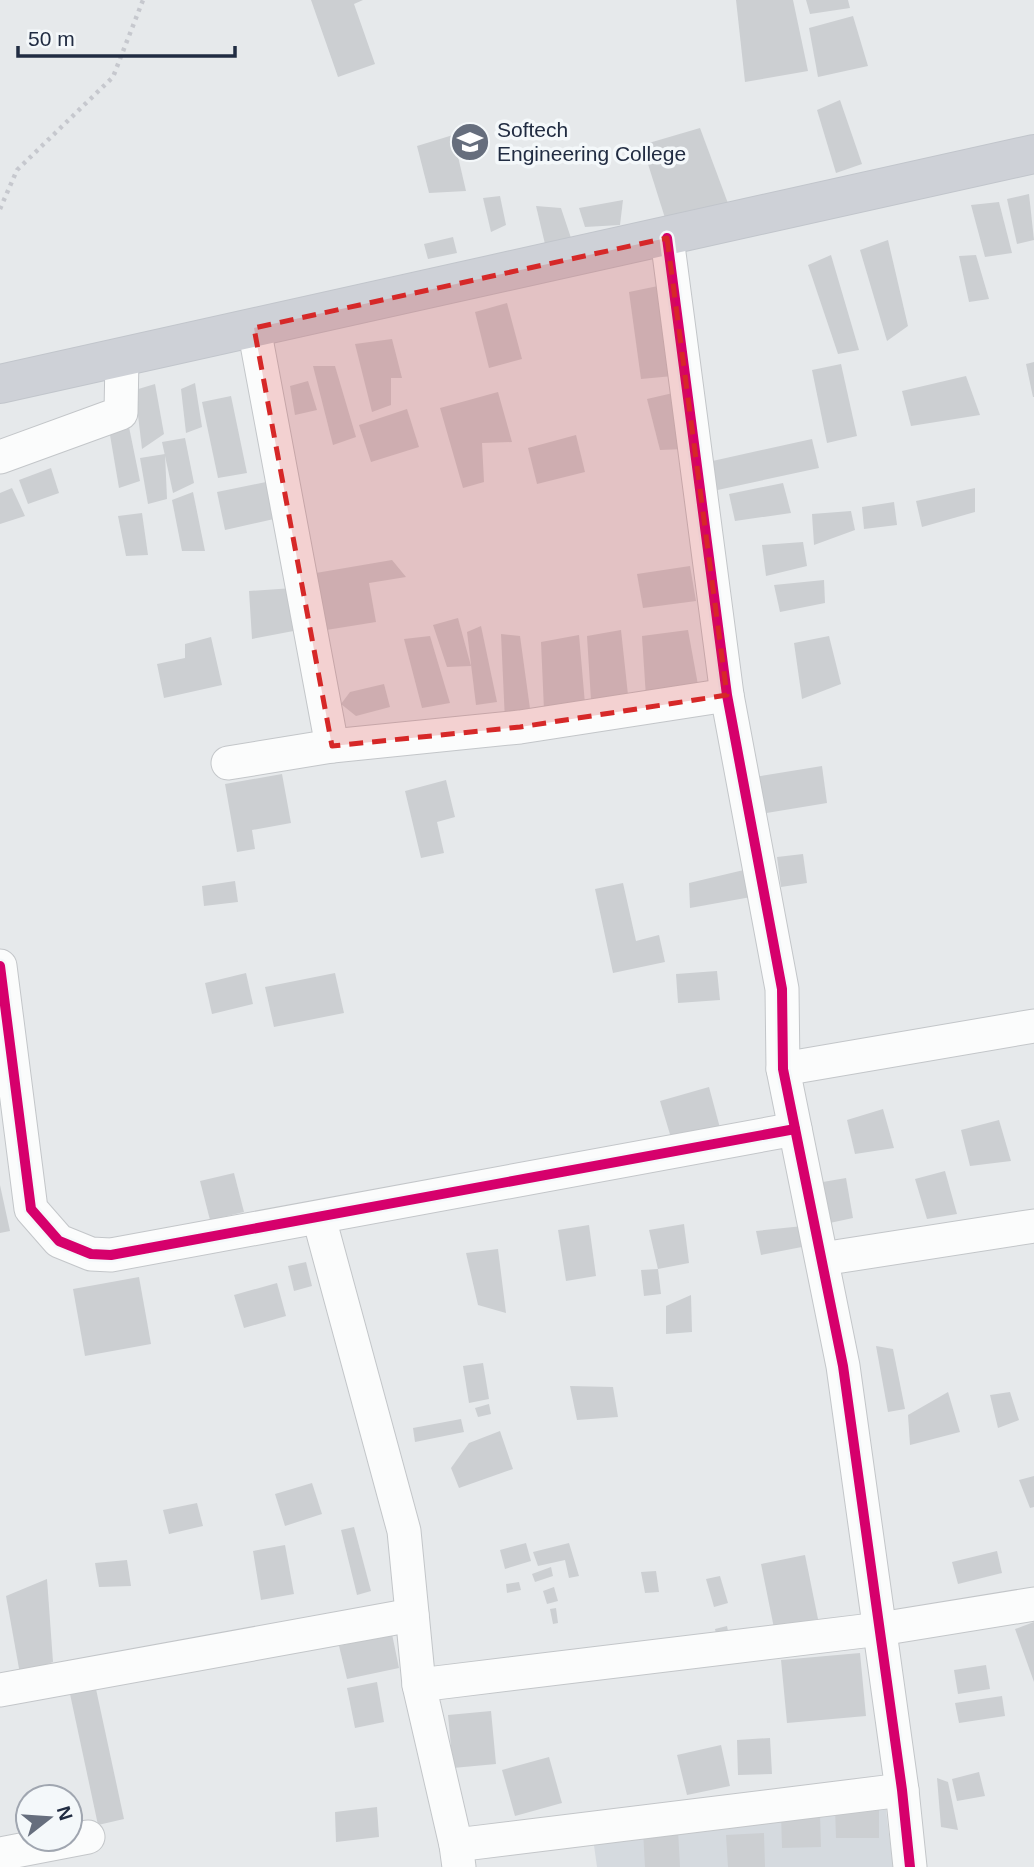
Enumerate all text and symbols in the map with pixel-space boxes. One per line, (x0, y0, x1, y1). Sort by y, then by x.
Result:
scale bar (18, 14, 234, 58)
text: 50 m (28, 27, 75, 50)
place label: Softech Engineering College (497, 118, 686, 165)
school or university icon: Softech Engineering College (449, 121, 491, 163)
north arrow (14, 1783, 84, 1853)
text: N (53, 1804, 77, 1823)

